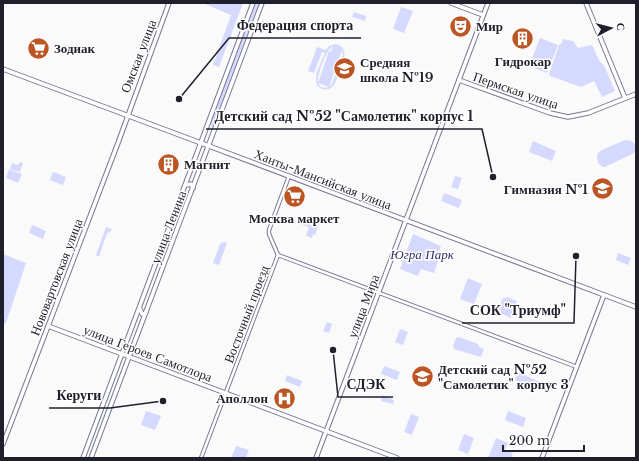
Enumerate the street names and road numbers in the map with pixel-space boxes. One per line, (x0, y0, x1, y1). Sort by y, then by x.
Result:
street label: Омская улица (117, 17, 160, 95)
street label: Пермская улица (471, 68, 561, 113)
street label: Ханты-Мансийская улица (252, 145, 394, 214)
street label: улица Ленина (147, 188, 190, 266)
street label: Нововартовская улица (26, 216, 87, 338)
street label: Восточный проезд (220, 263, 273, 366)
street label: улица Мира (344, 272, 383, 340)
street label: улица Героев Самотлора (81, 321, 215, 386)

